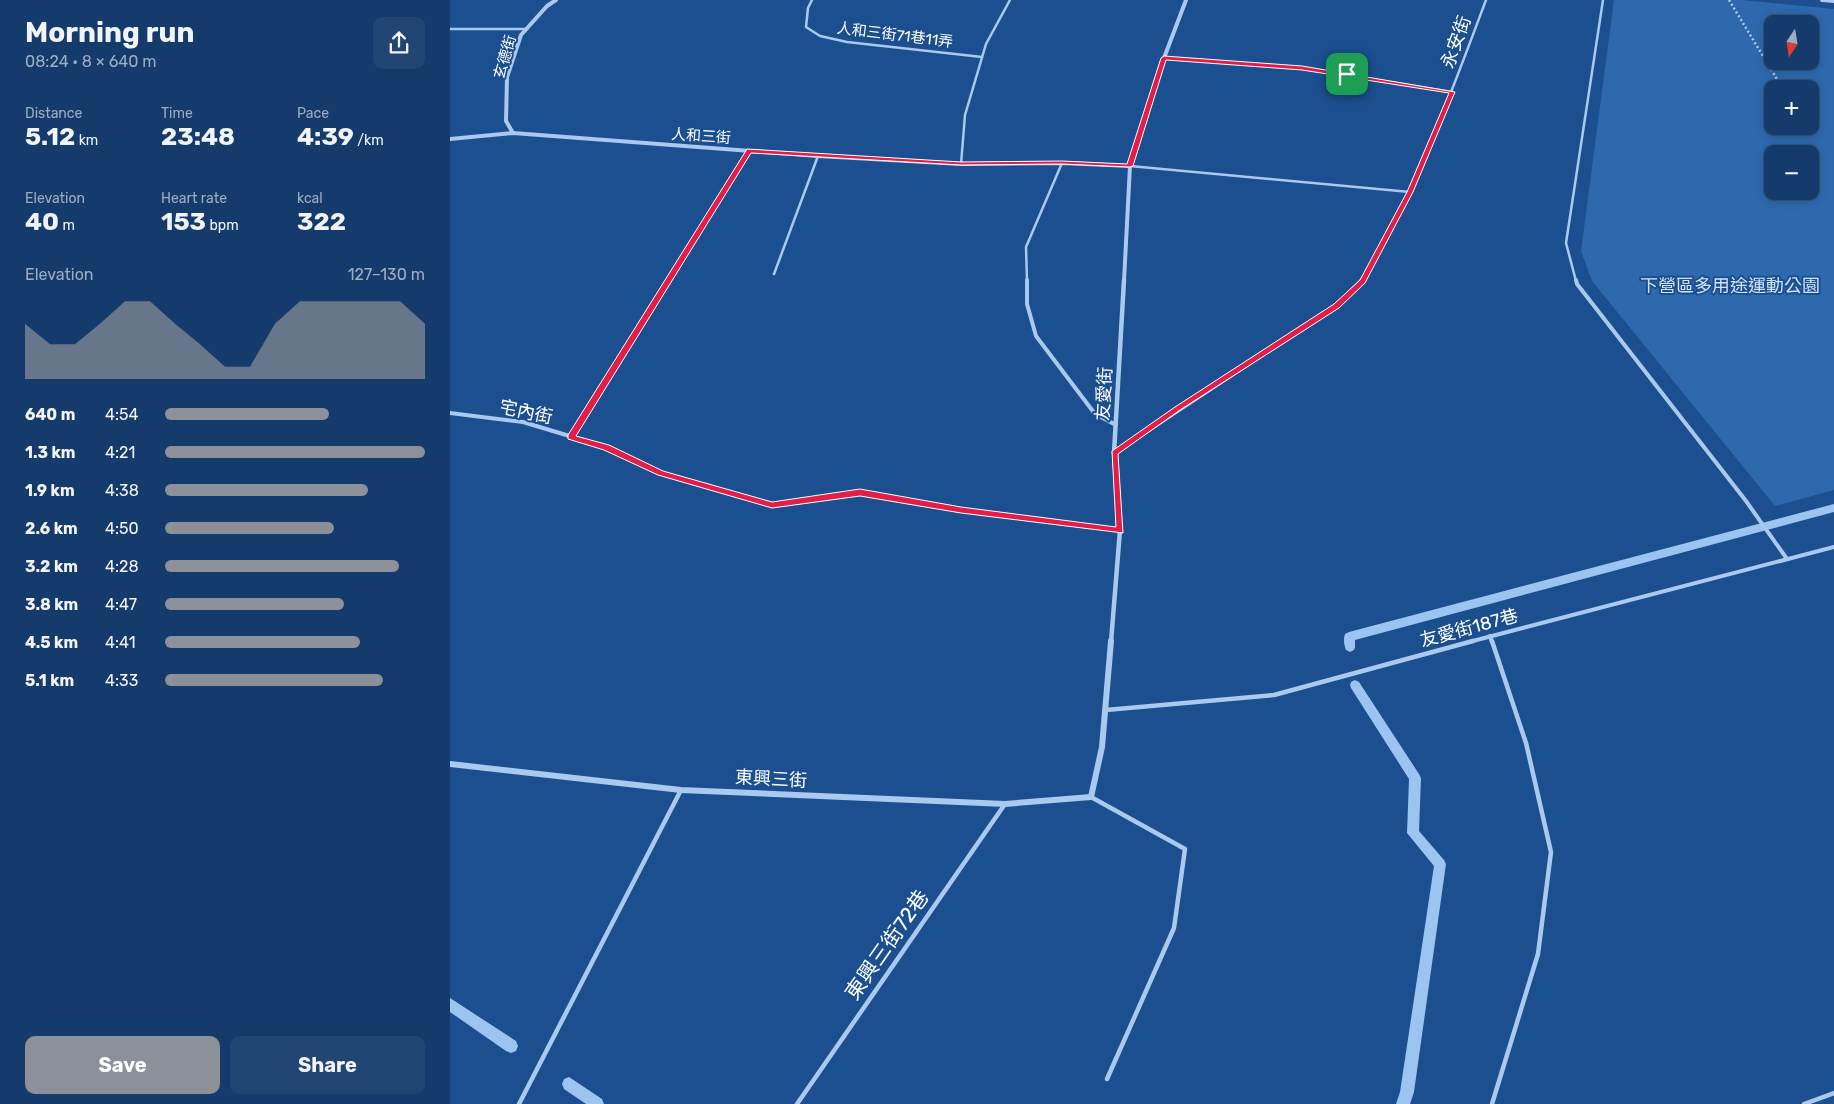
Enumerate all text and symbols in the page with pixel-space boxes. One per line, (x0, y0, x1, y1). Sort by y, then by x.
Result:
street label: 永安街 (1436, 13, 1476, 71)
north arrow (1764, 15, 1819, 70)
map controls (1764, 15, 1819, 200)
text: Morning run (25, 16, 194, 49)
button: share (373, 17, 425, 69)
street label: 人和三街71巷11弄 (836, 19, 954, 51)
street label: 玄德街 (490, 33, 520, 81)
text: 08:24 · 8 × 640 m (25, 52, 157, 71)
pin (1326, 53, 1368, 95)
icon: arrive (1333, 60, 1361, 88)
button: + (1764, 80, 1819, 135)
text: Distance (25, 105, 82, 122)
text: Time (161, 105, 193, 122)
text: Pace (297, 105, 329, 122)
text: 5.12 (25, 122, 75, 151)
text: 23:48 (161, 122, 235, 151)
text: 4:39 (297, 122, 354, 151)
street label: 人和三街 (670, 125, 732, 147)
text: km (75, 132, 98, 149)
text: /km (354, 132, 384, 149)
button: − (1764, 145, 1819, 200)
text: Elevation (25, 190, 85, 207)
text: Heart rate (161, 190, 227, 207)
text: kcal (297, 190, 323, 207)
text: 40 (25, 207, 59, 236)
text: 153 (161, 207, 206, 236)
text: 322 (297, 207, 346, 236)
text: m (59, 217, 75, 234)
text: bpm (206, 217, 239, 234)
text: Elevation (25, 265, 94, 284)
text: 127–130 m (348, 265, 425, 284)
park label: 下營區多用途運動公園 (1640, 275, 1820, 297)
street label: 友愛街 (1092, 366, 1116, 422)
street label: 宅內街 (497, 396, 555, 428)
text: 640 m (25, 405, 75, 424)
text: 4:54 (105, 405, 138, 424)
text: 1.3 km (25, 443, 75, 462)
text: 4:21 (105, 443, 135, 462)
text: 1.9 km (25, 481, 75, 500)
text: 4:38 (105, 481, 139, 500)
text: 2.6 km (25, 519, 78, 538)
text: 4:50 (105, 519, 139, 538)
text: 3.2 km (25, 557, 78, 576)
text: 4:28 (105, 557, 139, 576)
text: 3.8 km (25, 595, 78, 614)
text: 4:47 (105, 595, 137, 614)
street label: 友愛街187巷 (1418, 604, 1520, 652)
text: 4.5 km (25, 633, 78, 652)
text: 4:41 (105, 633, 136, 652)
text: 5.1 km (25, 671, 74, 690)
text: 4:33 (105, 671, 138, 690)
street label: 東興三街 (734, 766, 808, 792)
street label: 東興三街72巷 (840, 885, 934, 1004)
button: Save (25, 1036, 220, 1094)
button: Share (230, 1036, 425, 1094)

